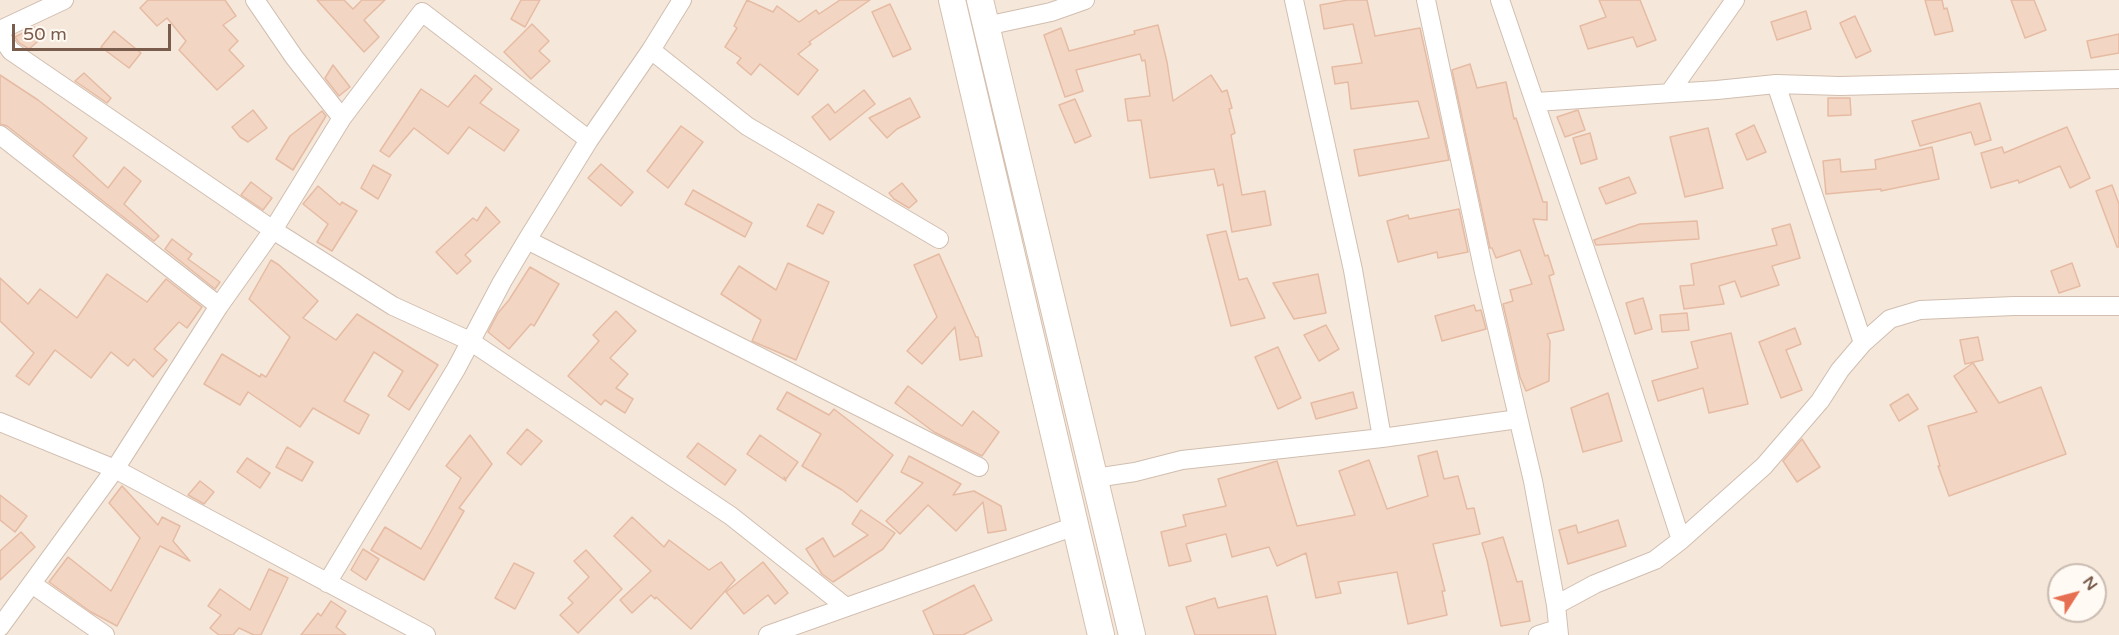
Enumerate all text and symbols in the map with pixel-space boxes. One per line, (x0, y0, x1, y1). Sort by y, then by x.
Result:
scale bar (15, 12, 174, 50)
text: 50 m (23, 23, 67, 45)
north arrow (2047, 563, 2107, 623)
text: N (2078, 573, 2102, 595)

